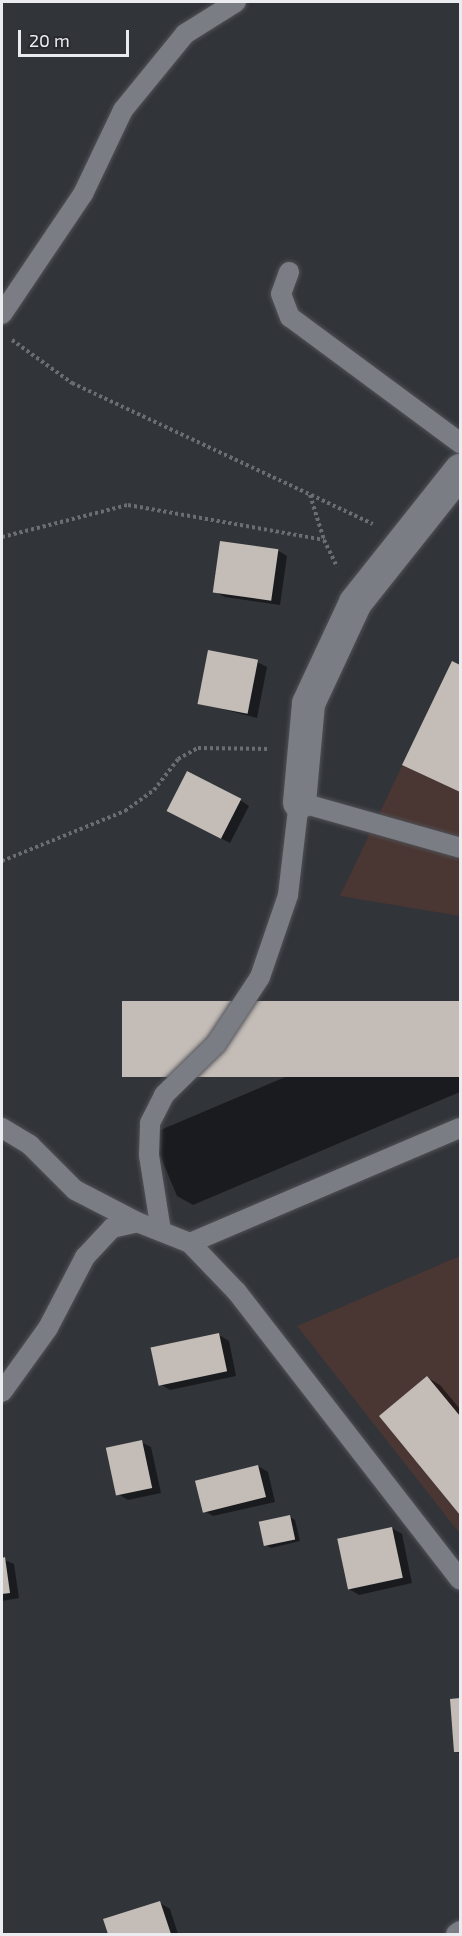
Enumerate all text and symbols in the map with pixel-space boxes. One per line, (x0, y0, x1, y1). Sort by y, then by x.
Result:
scale bar (21, 18, 132, 56)
text: 20 m (29, 29, 70, 51)

